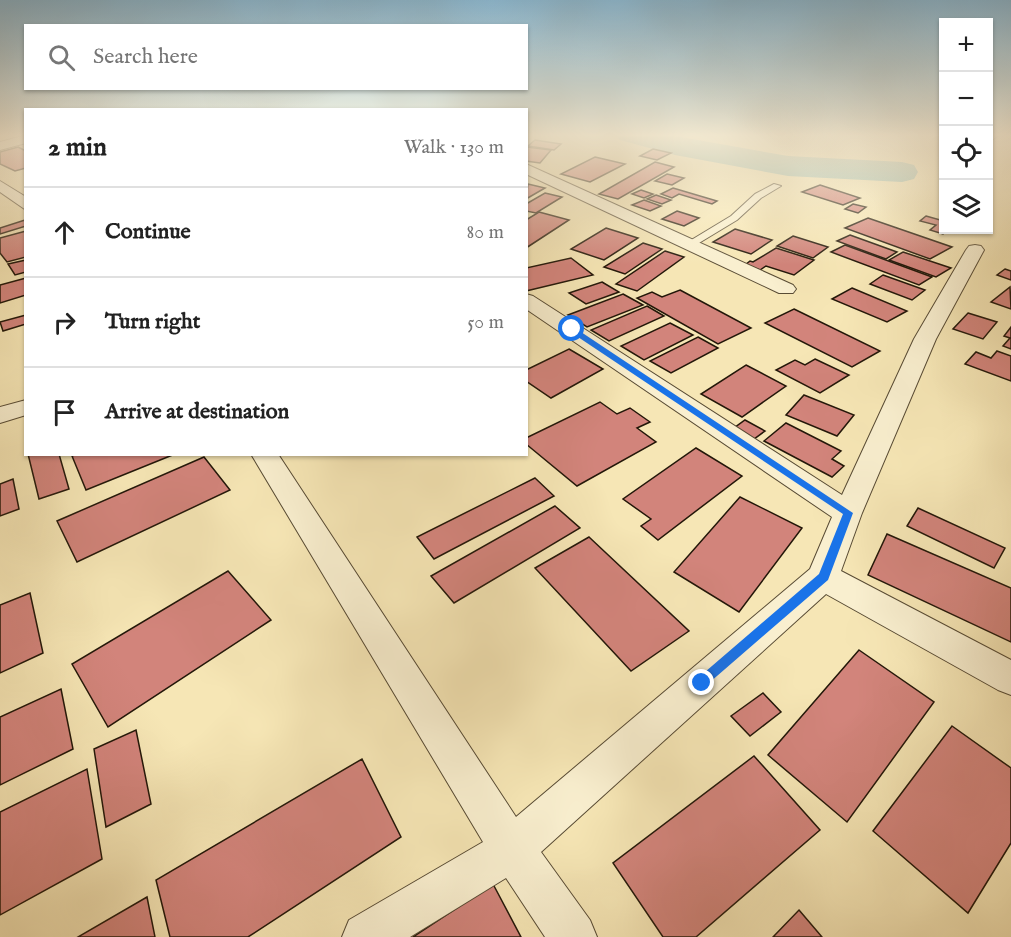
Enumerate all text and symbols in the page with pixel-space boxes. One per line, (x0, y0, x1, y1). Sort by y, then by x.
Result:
map controls (939, 18, 993, 234)
button: + (939, 18, 993, 72)
search box (24, 24, 528, 90)
icon: search (45, 41, 78, 74)
text: Search here (93, 43, 198, 71)
button: − (939, 72, 993, 126)
button: locate (939, 126, 993, 180)
text: 2 min (48, 131, 107, 164)
text: Walk · 130 m (404, 135, 504, 160)
button: layers (939, 180, 993, 234)
icon: ahead (48, 216, 81, 249)
text: Continue (105, 218, 191, 246)
text: 80 m (467, 220, 504, 245)
icon: right (48, 306, 81, 339)
text: Turn right (105, 308, 200, 336)
text: 50 m (467, 310, 504, 335)
route start (558, 315, 584, 341)
icon: arrive (48, 396, 81, 429)
text: Arrive at destination (105, 398, 289, 426)
route end (688, 669, 714, 695)

